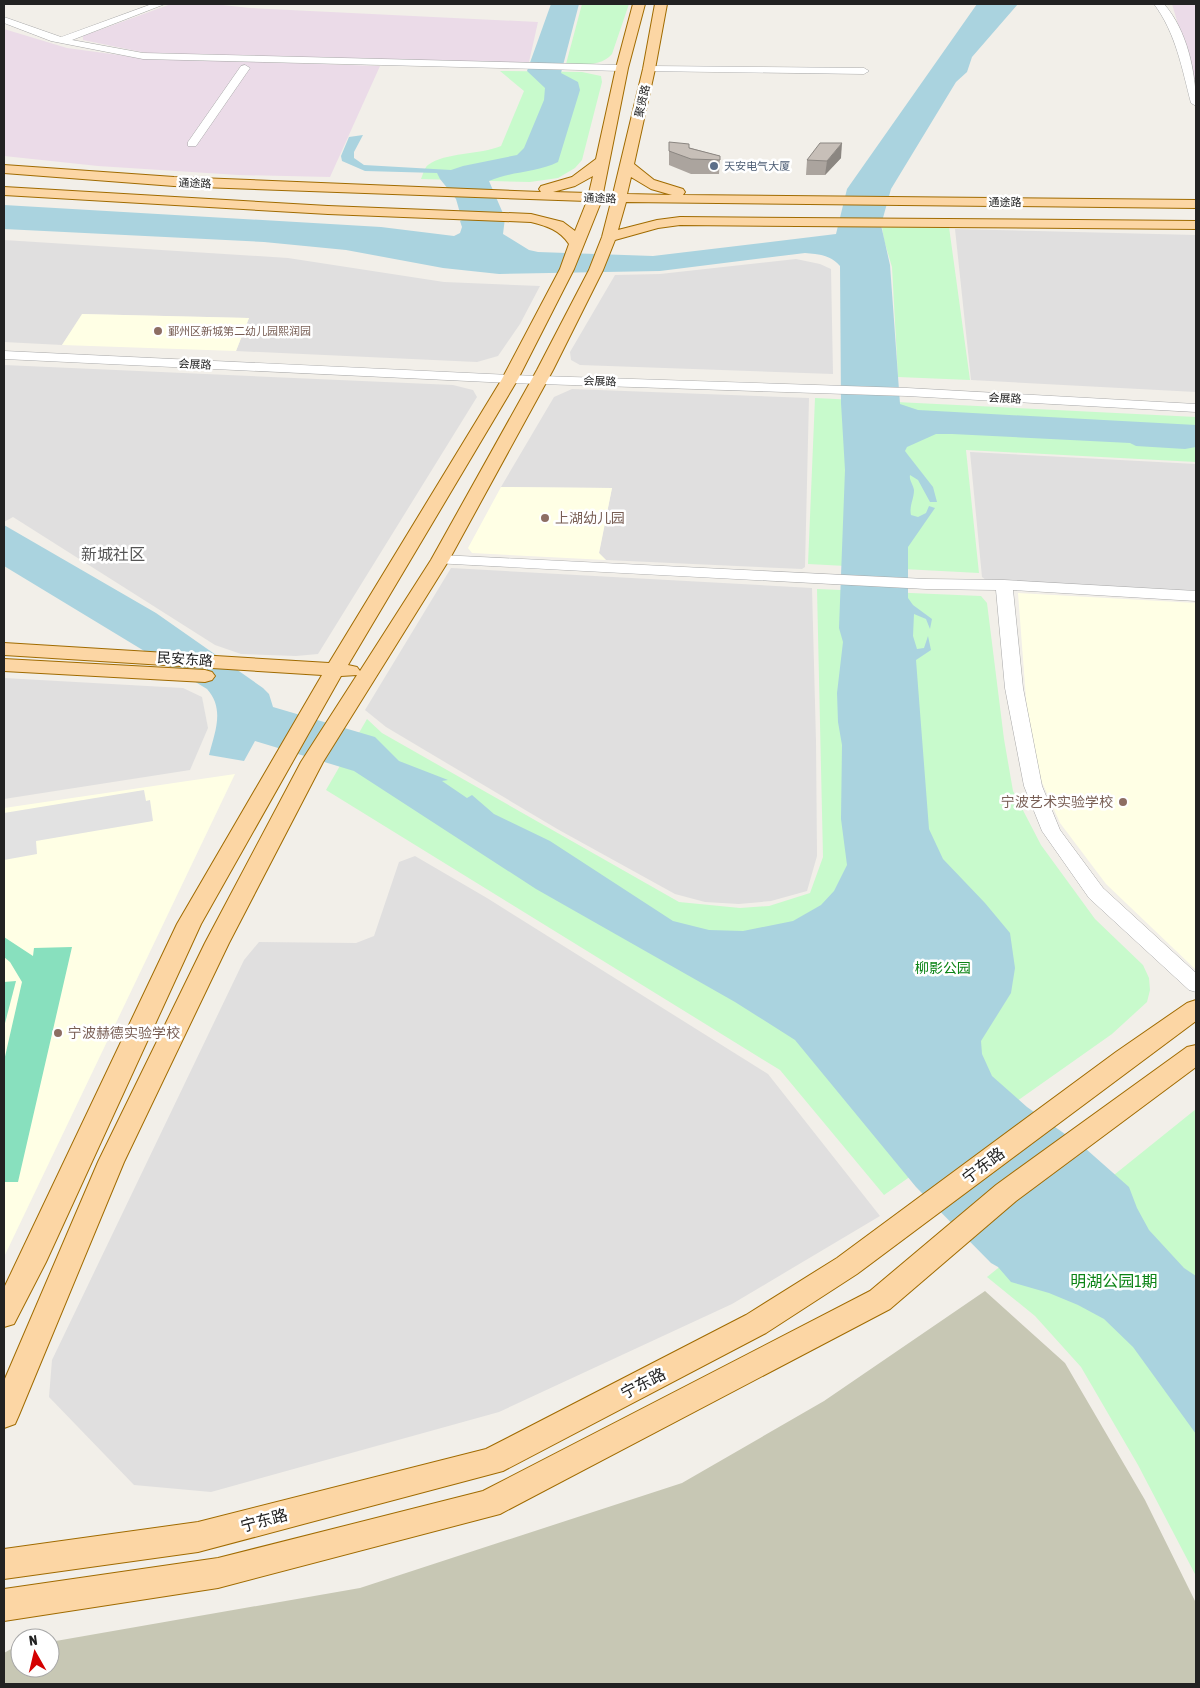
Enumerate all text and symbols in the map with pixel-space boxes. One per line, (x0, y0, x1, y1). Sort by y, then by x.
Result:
street label: 聚贤路 (632, 84, 652, 118)
marker: 天安电气大厦 (708, 160, 720, 172)
place label: 天安电气大厦 (724, 160, 790, 172)
street label: 通途路 (178, 176, 212, 190)
street label: 通途路 (583, 191, 617, 205)
street label: 通途路 (989, 196, 1022, 208)
marker: 鄞州区新城第二幼儿园熙润园 (152, 325, 164, 337)
place label: 鄞州区新城第二幼儿园熙润园 (168, 325, 311, 337)
street label: 会展路 (178, 357, 212, 371)
street label: 会展路 (583, 374, 617, 388)
street label: 会展路 (988, 391, 1022, 405)
place label: 上湖幼儿园 (555, 510, 625, 526)
marker: 上湖幼儿园 (539, 512, 551, 524)
district label: 新城社区 (81, 545, 145, 563)
street label: 民安东路 (157, 649, 213, 669)
place label: 宁波艺术实验学校 (1001, 794, 1113, 810)
marker: 宁波艺术实验学校 (1117, 796, 1129, 808)
park label: 柳影公园 (915, 960, 971, 976)
place label: 宁波赫德实验学校 (68, 1025, 180, 1041)
marker: 宁波赫德实验学校 (52, 1027, 64, 1039)
street label: 宁东路 (958, 1143, 1008, 1187)
park label: 明湖公园1期 (1070, 1272, 1158, 1290)
street label: 宁东路 (618, 1364, 668, 1402)
street label: 宁东路 (238, 1505, 290, 1535)
north arrow (10, 1628, 60, 1678)
text: N (28, 1632, 38, 1649)

